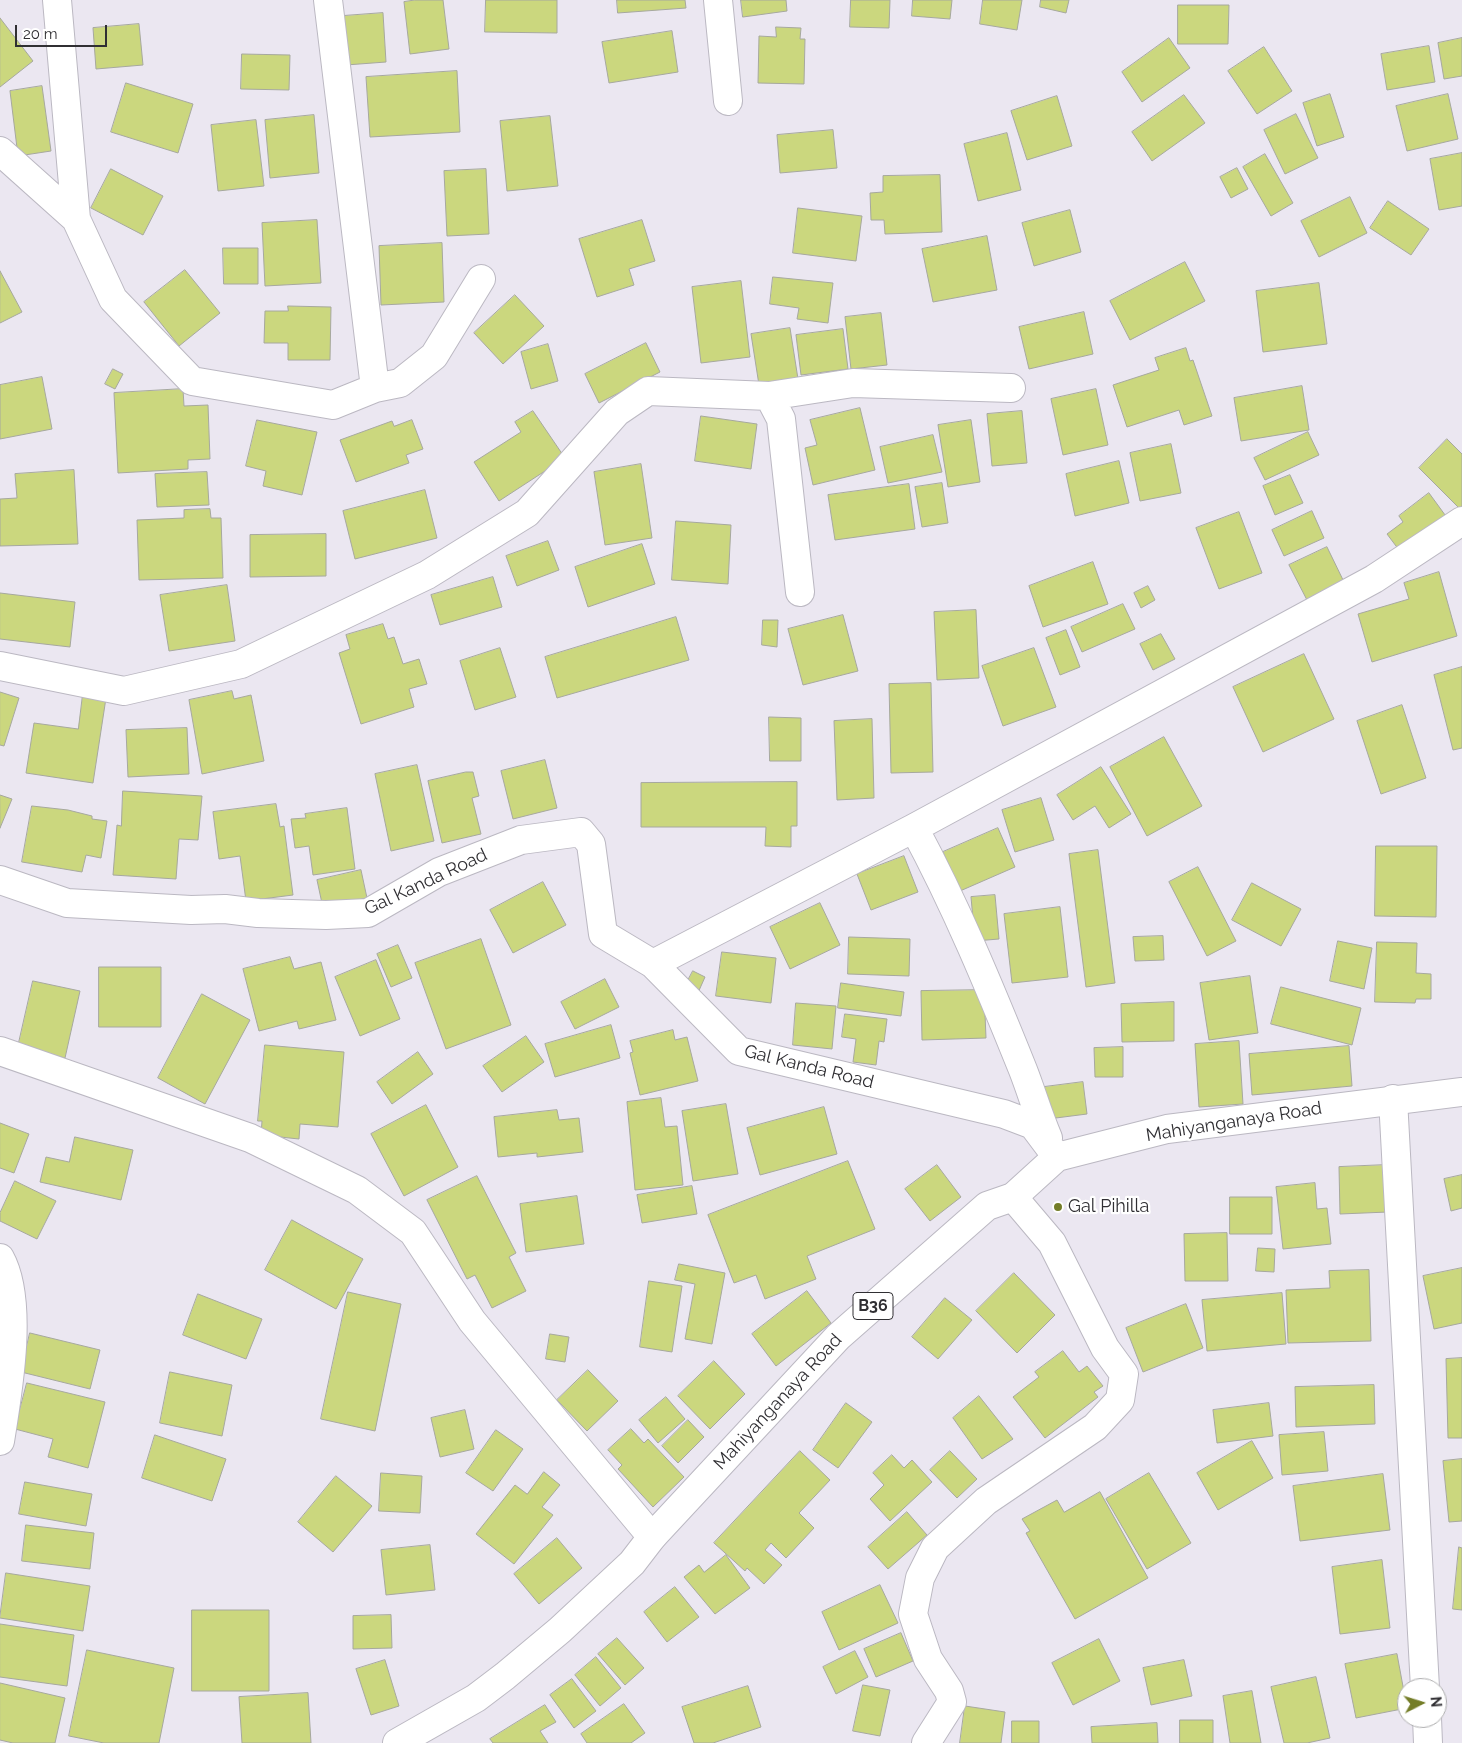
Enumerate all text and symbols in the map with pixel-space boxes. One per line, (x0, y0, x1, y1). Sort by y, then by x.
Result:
scale bar (18, 15, 110, 47)
text: 20 m (23, 25, 58, 43)
street label: Gal Kanda Road (361, 844, 491, 920)
street label: Gal Kanda Road (742, 1040, 876, 1094)
street label: Mahiyanganaya Road (1145, 1097, 1323, 1147)
place label: Gal Pihilla (1068, 1196, 1149, 1218)
marker: Gal Pihilla (1052, 1201, 1064, 1213)
road number: B36 (853, 1292, 893, 1320)
street label: Mahiyanganaya Road (709, 1330, 847, 1474)
north arrow (1397, 1678, 1447, 1728)
text: N (1428, 1696, 1444, 1708)

